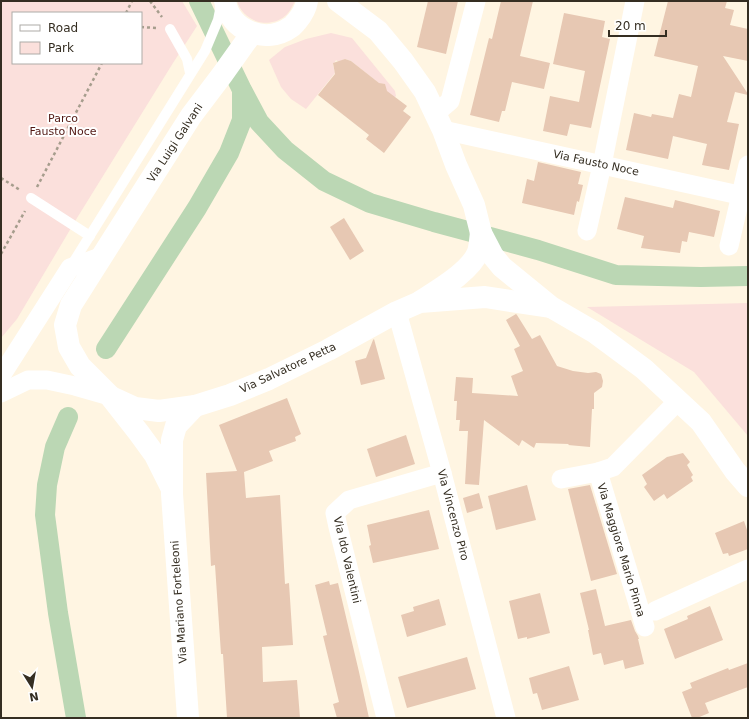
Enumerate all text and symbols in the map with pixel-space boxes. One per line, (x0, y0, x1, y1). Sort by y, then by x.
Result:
legend (12, 12, 142, 64)
scale bar (609, 12, 666, 38)
text: 20 m (615, 19, 646, 33)
text: Road (48, 21, 78, 35)
text: Park (48, 41, 74, 55)
street label: Via Luigi Galvani (145, 101, 205, 185)
park label: Parco Fausto Noce (29, 112, 97, 138)
street label: Via Fausto Noce (552, 148, 640, 179)
street label: Via Salvatore Petta (238, 340, 338, 396)
street label: Via Vincenzo Piro (435, 468, 472, 562)
street label: Via Maggiore Mario Pinna (594, 482, 648, 618)
street label: Via Ido Valentini (331, 515, 363, 605)
street label: Via Mariano Forteleoni (168, 540, 190, 664)
north arrow (12, 667, 52, 707)
text: N (28, 689, 40, 704)

